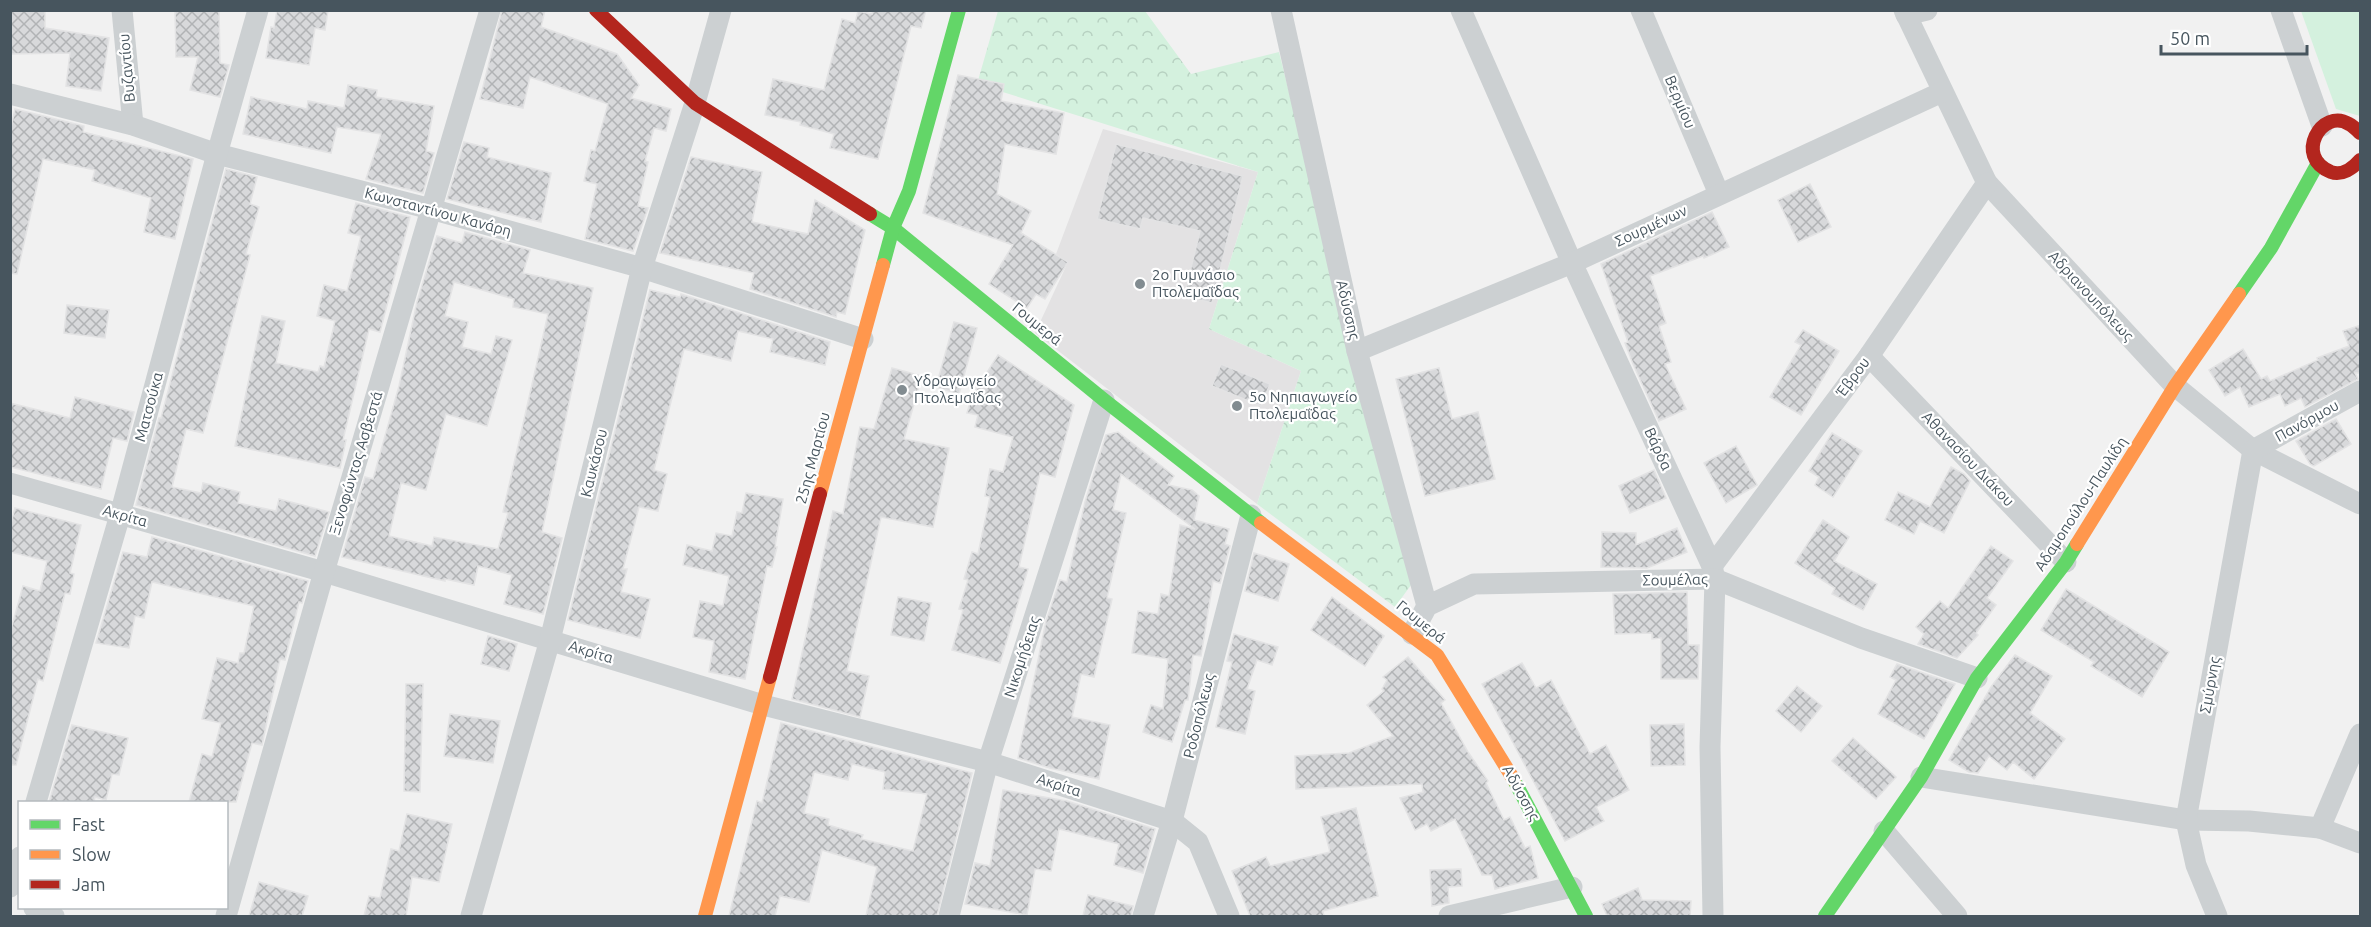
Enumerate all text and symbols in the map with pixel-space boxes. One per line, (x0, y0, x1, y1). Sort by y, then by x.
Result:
scale bar (2161, 18, 2306, 56)
text: 50 m (2170, 28, 2210, 48)
street label: Βυζαντίου (115, 33, 138, 103)
street label: Βερμίου (1662, 73, 1699, 131)
street label: Κωνσταντίνου Κανάρη (363, 184, 513, 239)
street label: Σουρμένων (1612, 201, 1690, 250)
street label: Αδριανουπόλεως (2045, 247, 2137, 344)
place label: 2ο Γυμνάσιο Πτολεμαΐδας (1152, 266, 1239, 300)
marker: 2ο Γυμνάσιο Πτολεμαΐδας (1133, 277, 1147, 291)
street label: Αδύσσης (1333, 278, 1364, 342)
street label: Γουμερά (1009, 299, 1065, 348)
street label: Έβρου (1832, 354, 1873, 400)
street label: Ματσούκα (131, 370, 166, 444)
place label: Υδραγωγείο Πτολεμαΐδας (914, 372, 1001, 406)
marker: Υδραγωγείο Πτολεμαΐδας (895, 383, 909, 397)
place label: 5ο Νηπιαγωγείο Πτολεμαΐδας (1249, 388, 1358, 422)
street label: Ξενοφώντος Ασβεστά (326, 389, 385, 537)
street label: Πανόρμου (2272, 396, 2342, 445)
marker: 5ο Νηπιαγωγείο Πτολεμαΐδας (1230, 399, 1244, 413)
street label: Αθανασίου Διάκου (1919, 408, 2018, 509)
street label: 25ης Μαρτίου (792, 410, 833, 506)
street label: Βάρδα (1641, 425, 1676, 473)
street label: Καυκάσου (577, 427, 610, 499)
street label: Αδαμοπούλου-Παυλίδη (2031, 433, 2130, 574)
street label: Ακρίτα (101, 501, 149, 530)
street label: Σουμέλας (1642, 570, 1708, 589)
street label: Γουμερά (1393, 597, 1449, 646)
street label: Νικομήδειας (1000, 614, 1043, 700)
street label: Ακρίτα (567, 637, 615, 666)
street label: Σμύρνης (2196, 655, 2223, 714)
street label: Ροδοπόλεως (1180, 672, 1217, 760)
street label: Αδύσσης (1499, 762, 1544, 824)
street label: Ακρίτα (1035, 769, 1084, 800)
legend (18, 801, 228, 909)
text: Fast (72, 814, 105, 834)
text: Slow (72, 844, 111, 864)
text: Jam (72, 874, 106, 894)

